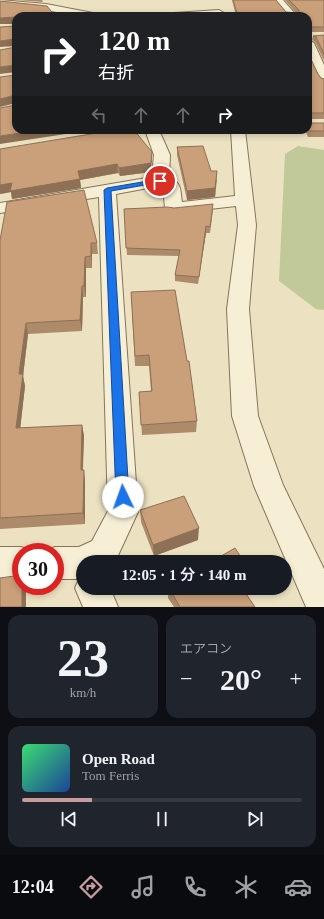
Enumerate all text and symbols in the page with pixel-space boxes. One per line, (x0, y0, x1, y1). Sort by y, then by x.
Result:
text: 120 m (98, 25, 170, 56)
icon: right (32, 28, 84, 80)
text: 右折 (98, 63, 134, 83)
icon: left (88, 104, 110, 126)
icon: ahead (130, 104, 152, 126)
icon: ahead (172, 104, 194, 126)
icon: right (214, 104, 236, 126)
pin (143, 164, 177, 198)
icon: arrive (149, 170, 171, 192)
position arrow (102, 476, 144, 518)
speed limit sign: 30 (12, 543, 64, 595)
text: 12:05 · 1 分 · 140 m (122, 567, 247, 583)
text: 23 (57, 630, 109, 687)
text: エアコン (180, 641, 232, 656)
text: 20° (220, 663, 262, 696)
text: − (180, 666, 192, 691)
text: + (290, 666, 302, 691)
text: km/h (70, 685, 96, 700)
text: Open Road (82, 751, 155, 767)
text: Tom Ferris (82, 768, 139, 783)
icon: previous (58, 808, 80, 830)
icon: pause (151, 808, 173, 830)
icon: next (244, 808, 266, 830)
icon: directions (77, 873, 105, 901)
icon: music (129, 873, 157, 901)
icon: phone (181, 873, 209, 901)
icon: climate (232, 873, 260, 901)
icon: car (284, 873, 312, 901)
text: 12:04 (12, 877, 54, 897)

